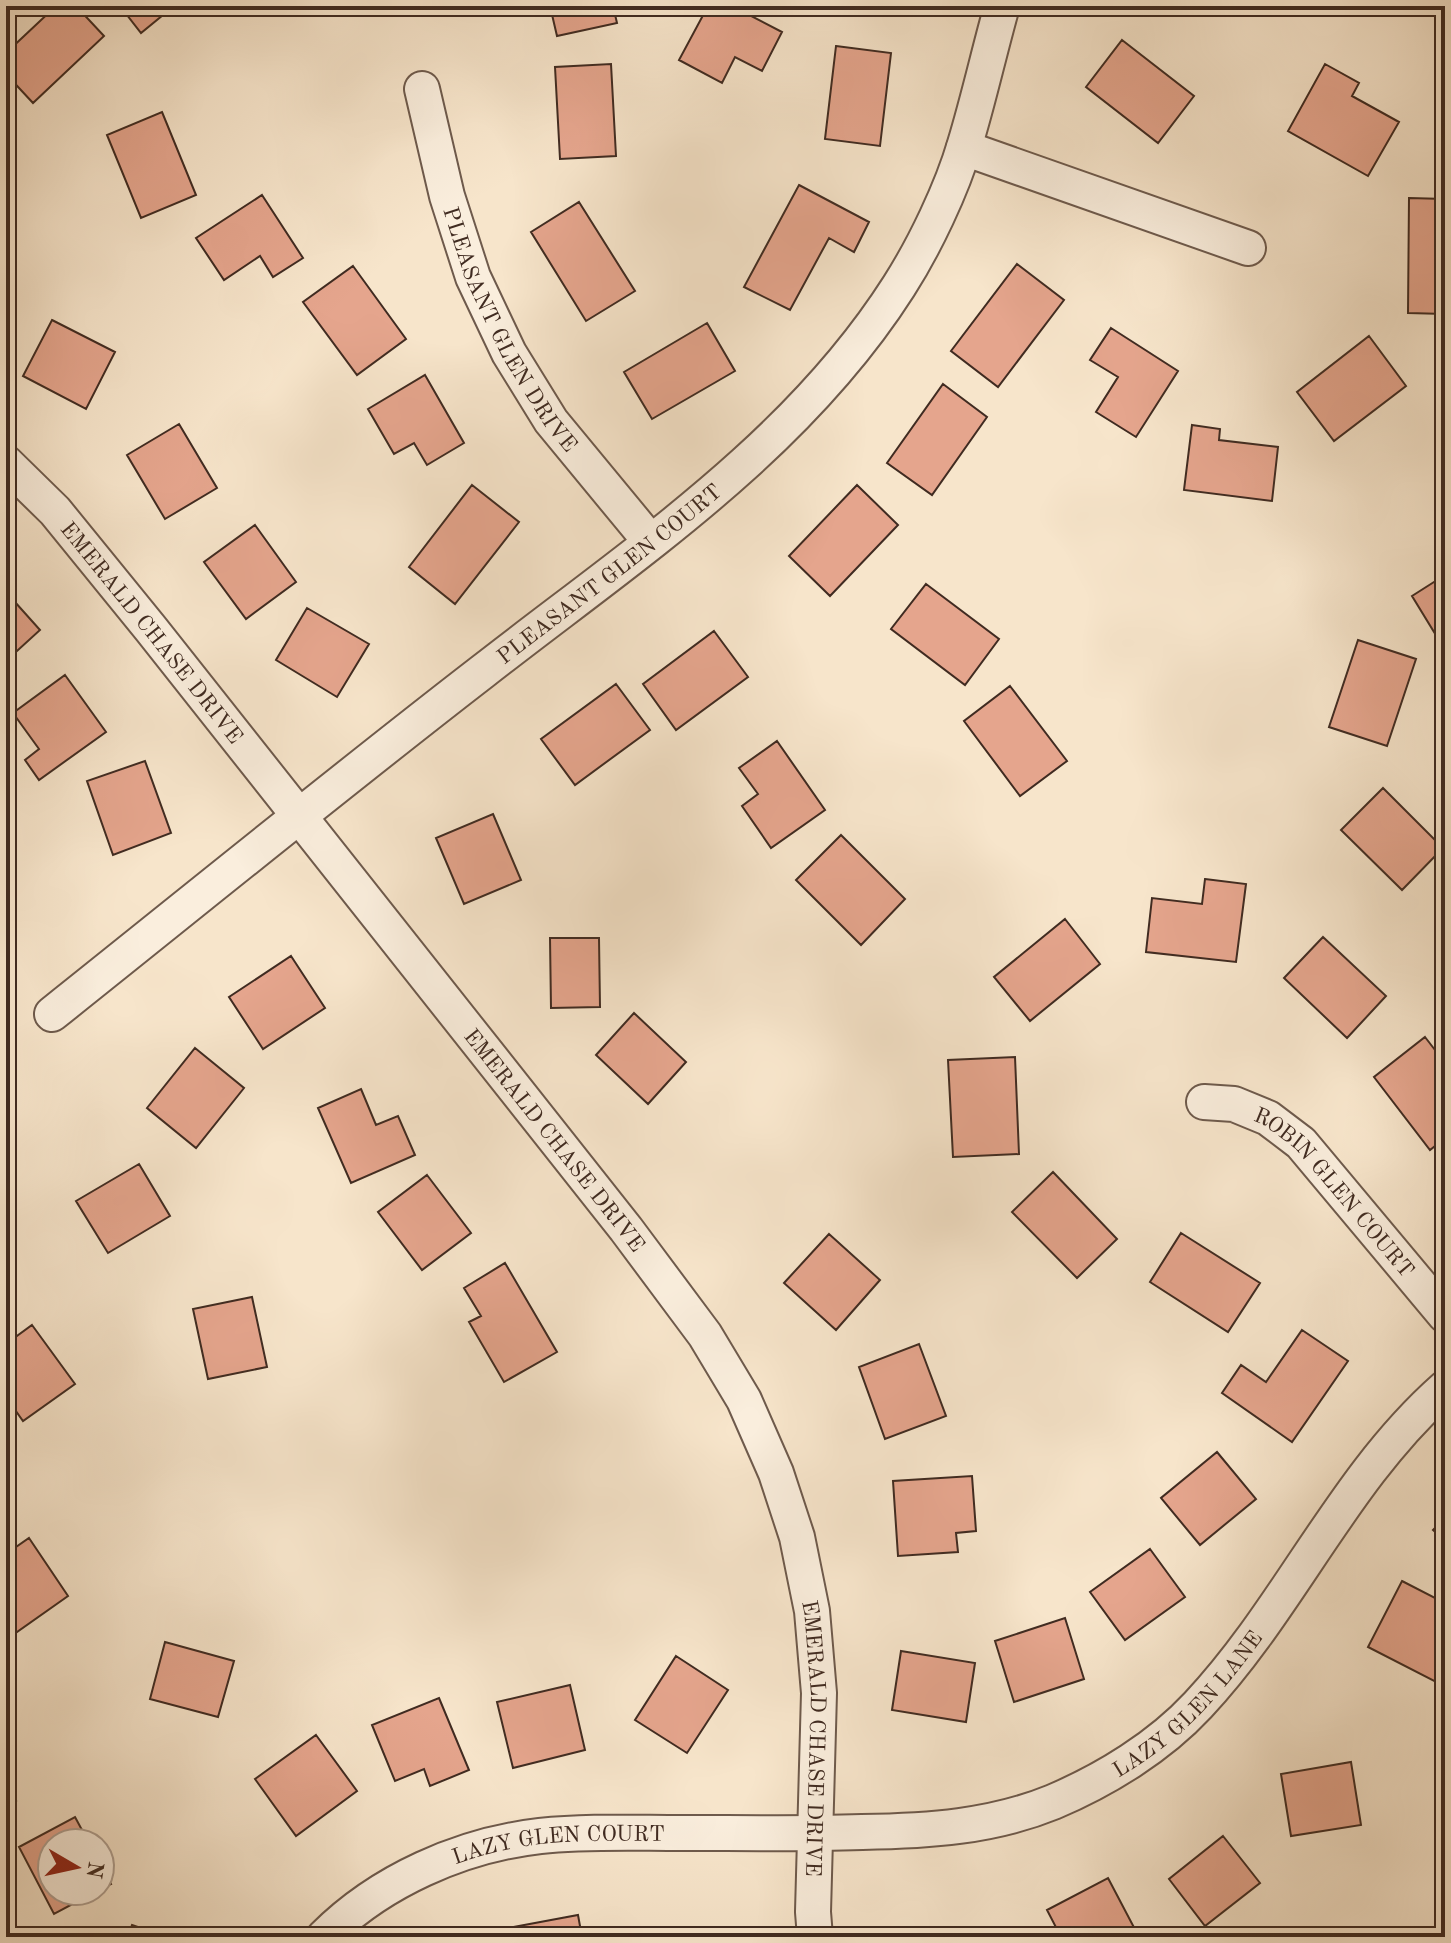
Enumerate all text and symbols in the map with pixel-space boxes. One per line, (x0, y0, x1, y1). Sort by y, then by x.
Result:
street label: PLEASANT GLEN DRIVE (438, 204, 581, 457)
street label: PLEASANT GLEN COURT (494, 481, 726, 669)
street label: EMERALD CHASE DRIVE (56, 518, 246, 748)
street label: EMERALD CHASE DRIVE (459, 1025, 648, 1257)
street label: ROBIN GLEN COURT (1251, 1105, 1417, 1282)
street label: EMERALD CHASE DRIVE (797, 1598, 828, 1877)
street label: LAZY GLEN LANE (1109, 1627, 1267, 1782)
street label: LAZY GLEN COURT (449, 1824, 665, 1869)
north arrow (36, 1827, 116, 1907)
text: N (82, 1860, 106, 1880)

